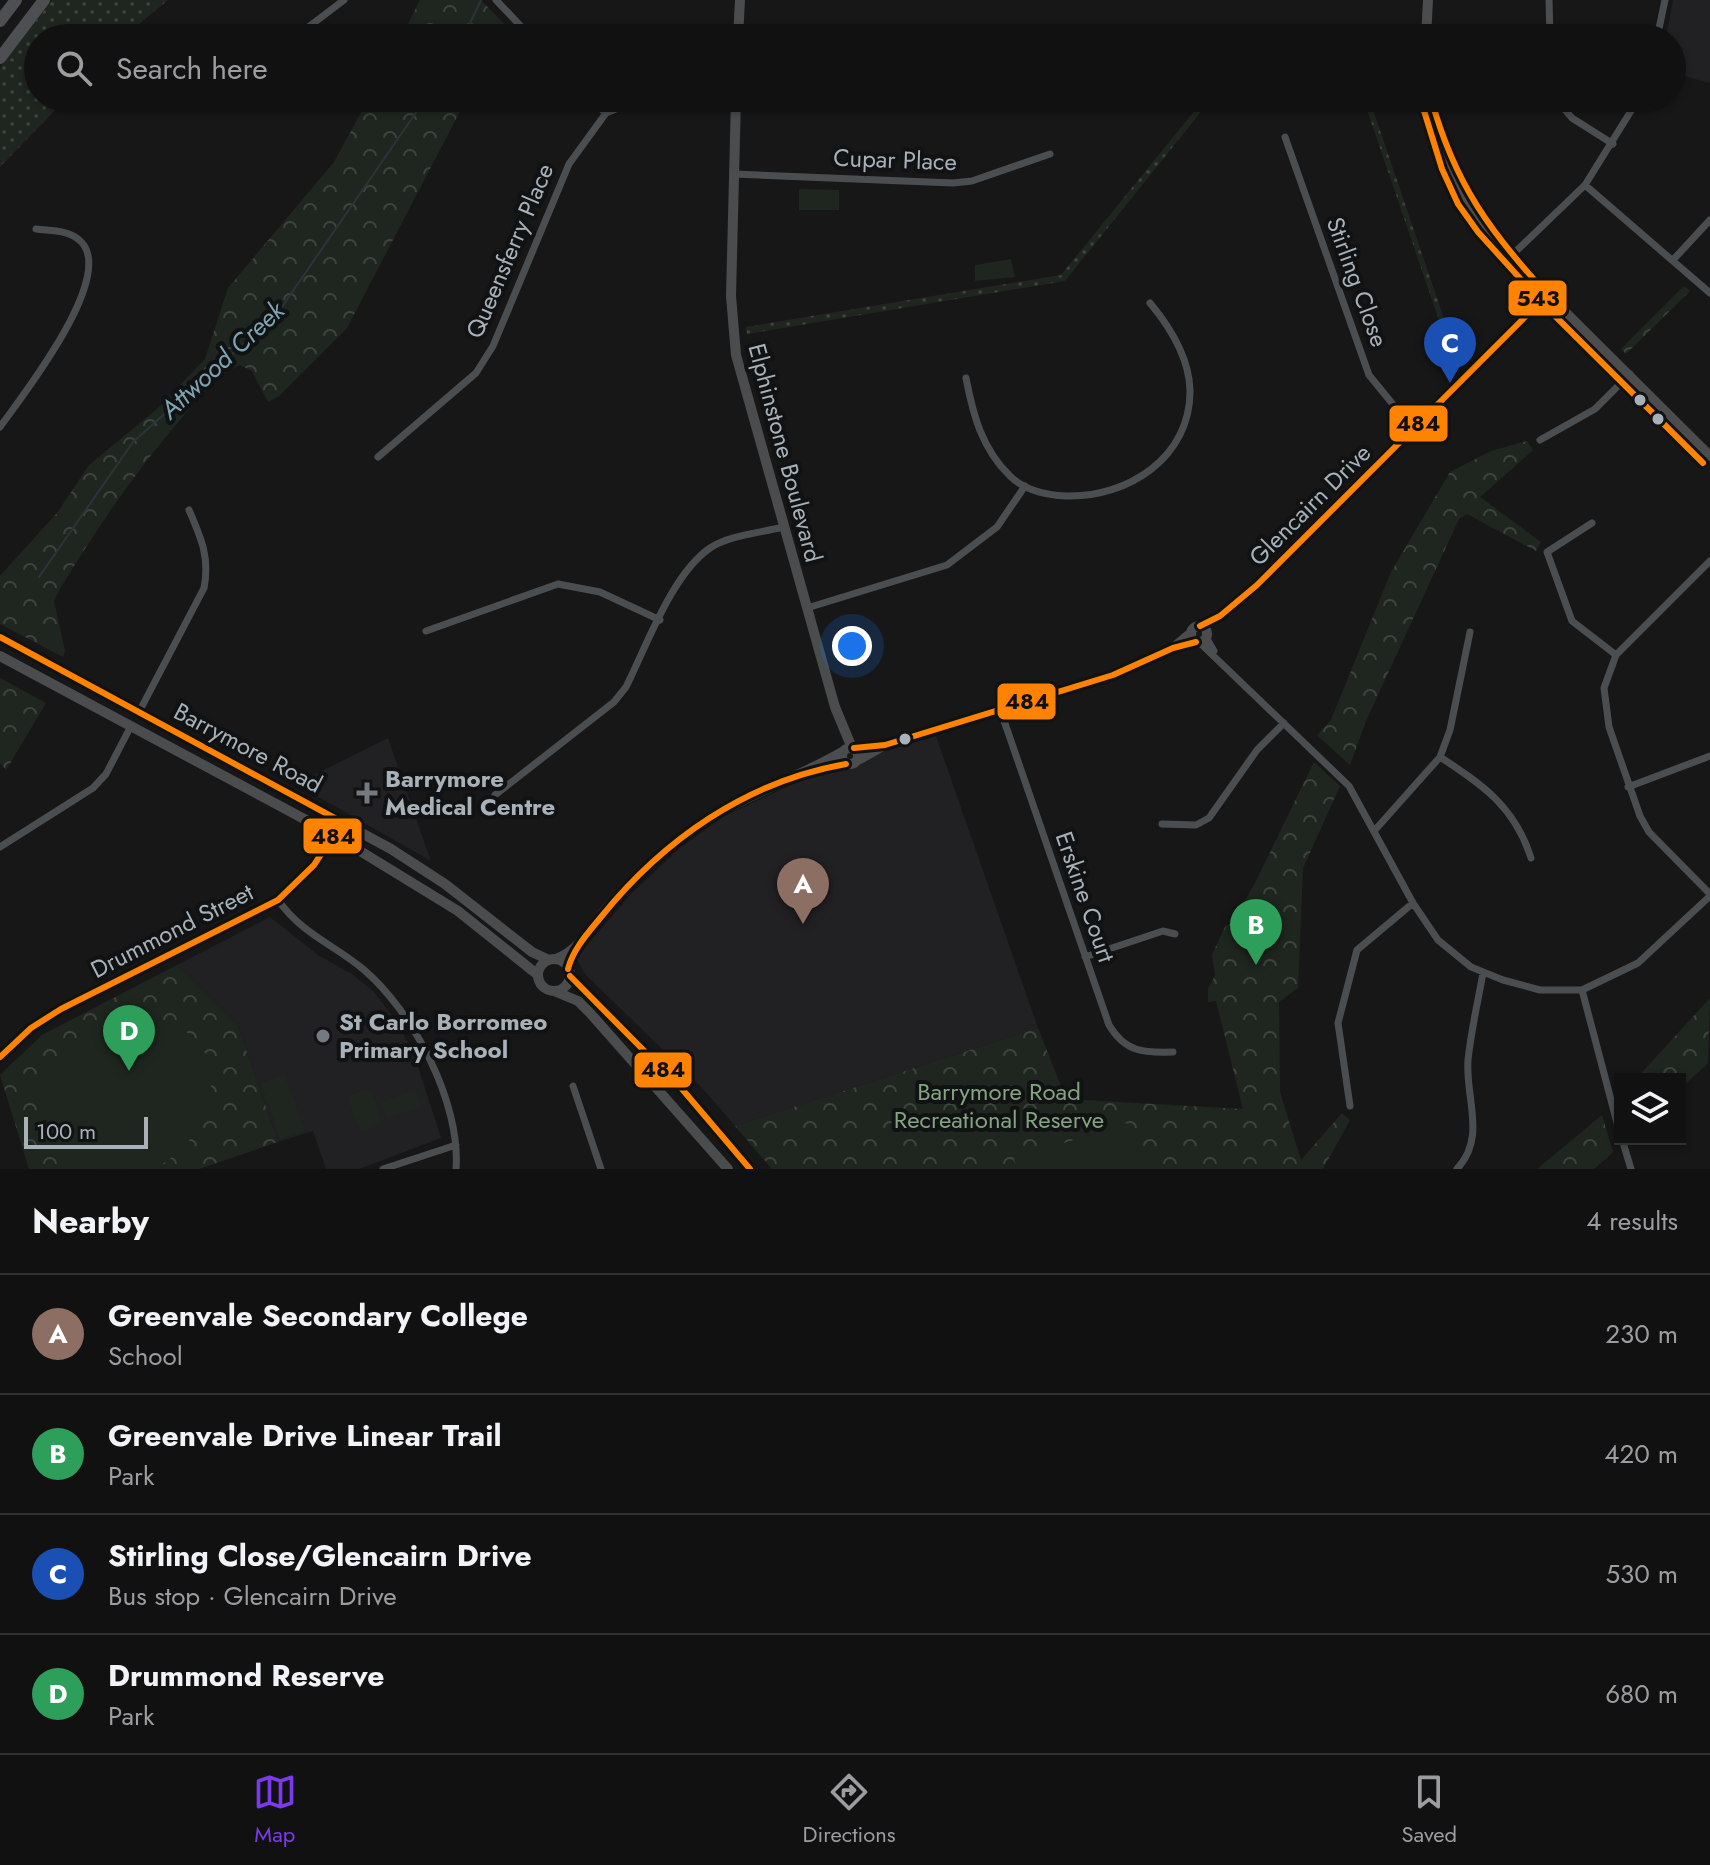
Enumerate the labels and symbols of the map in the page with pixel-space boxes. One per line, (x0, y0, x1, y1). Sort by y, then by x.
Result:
street label: Cupar Place (833, 140, 957, 179)
street label: Queensferry Place (457, 158, 562, 344)
street label: Stirling Close (1318, 212, 1397, 352)
line badge: 543 (1507, 279, 1568, 317)
text: 543 (1516, 282, 1560, 314)
water label: Attwood Creek (151, 291, 294, 428)
pin: C (1424, 317, 1476, 383)
street label: Elphinstone Boulevard (739, 340, 832, 566)
unlabelled marker (1632, 392, 1648, 408)
line badge: 484 (1388, 404, 1449, 443)
text: 484 (1396, 407, 1440, 439)
unlabelled marker (1650, 411, 1666, 427)
street label: Glencairn Drive (1241, 436, 1378, 573)
your location (832, 626, 872, 666)
line badge: 484 (996, 682, 1057, 721)
text: 484 (1005, 685, 1049, 717)
street label: Barrymore Road (168, 694, 329, 801)
unlabelled marker (897, 731, 913, 747)
place label: Barrymore Medical Centre (385, 761, 555, 824)
marker: Barrymore Medical Centre (356, 782, 378, 804)
line badge: 484 (302, 817, 363, 855)
text: 484 (311, 820, 355, 852)
street label: Erskine Court (1047, 827, 1124, 967)
pin: A (777, 858, 829, 924)
street label: Drummond Street (84, 874, 259, 987)
pin: B (1230, 899, 1282, 965)
place label: St Carlo Borromeo Primary School (339, 1004, 548, 1067)
pin: D (103, 1005, 155, 1071)
marker: St Carlo Borromeo Primary School (314, 1027, 332, 1045)
line badge: 484 (633, 1051, 693, 1089)
text: 484 (641, 1053, 685, 1085)
park label: Barrymore Road Recreational Reserve (894, 1074, 1104, 1137)
scale bar (24, 1113, 148, 1149)

